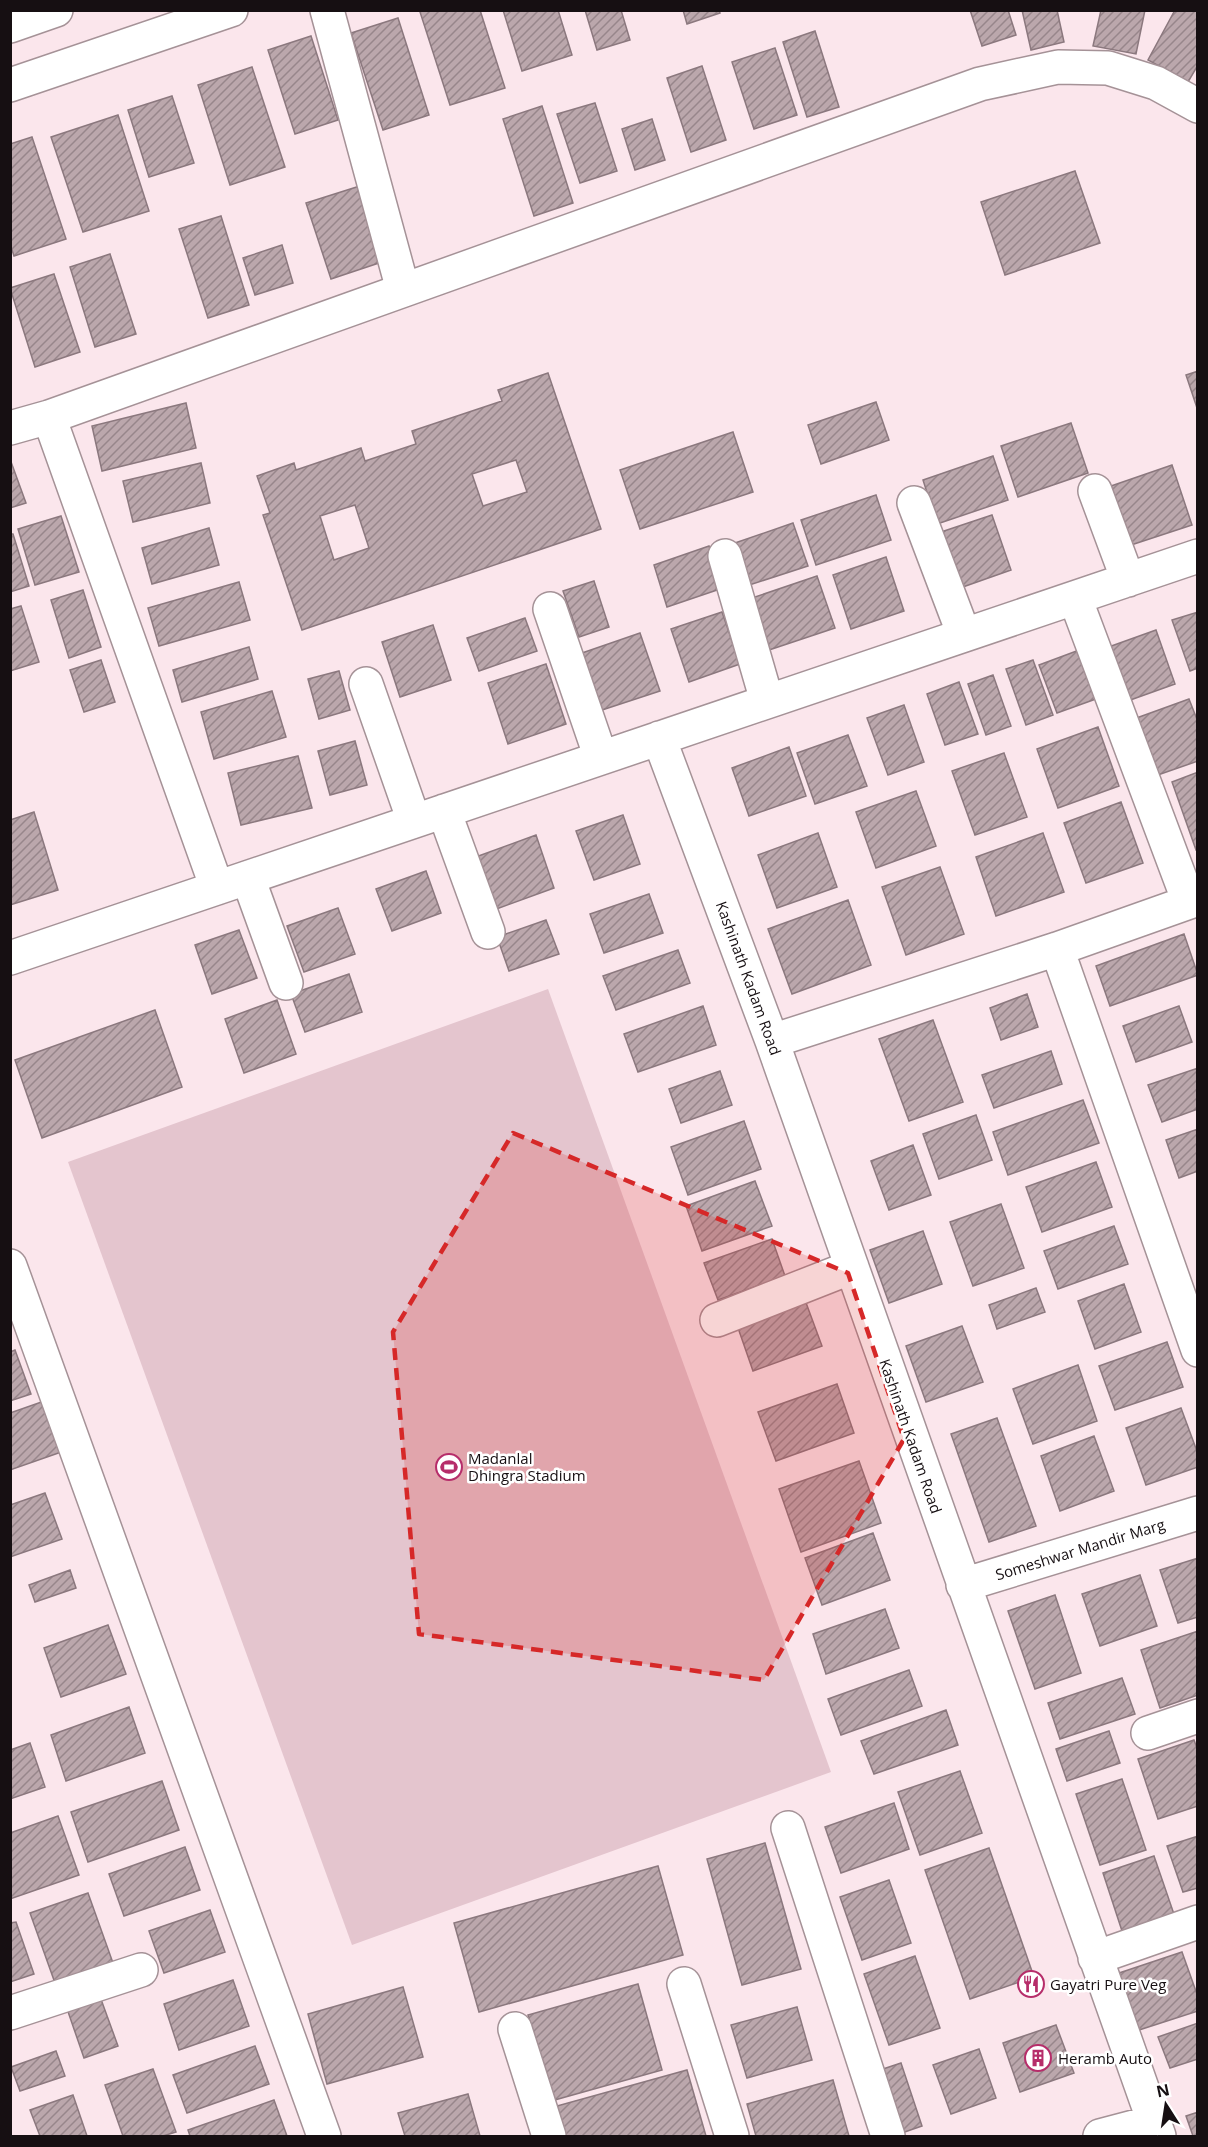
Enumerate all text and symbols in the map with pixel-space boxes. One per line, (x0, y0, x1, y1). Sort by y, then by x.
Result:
street label: Kashinath Kadam Road (712, 898, 786, 1058)
street label: Kashinath Kadam Road (875, 1356, 947, 1516)
place label: Madanlal Dhingra Stadium (468, 1448, 586, 1485)
sports icon: Madanlal Dhingra Stadium (434, 1452, 464, 1482)
street label: Someshwar Mandir Marg (993, 1514, 1167, 1584)
restaurant icon: Gayatri Pure Veg (1016, 1969, 1046, 1999)
place label: Gayatri Pure Veg (1050, 1974, 1166, 1994)
building icon: Heramb Auto (1023, 2043, 1053, 2073)
place label: Heramb Auto (1058, 2048, 1152, 2068)
north arrow (1136, 2075, 1196, 2135)
text: N (1154, 2078, 1172, 2102)

